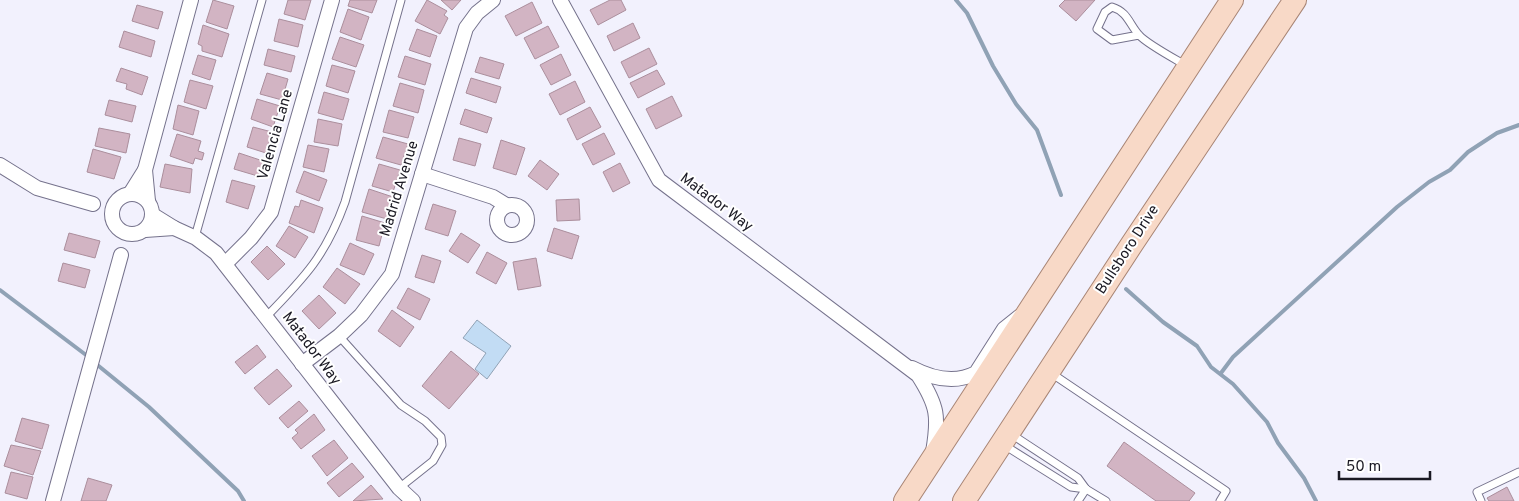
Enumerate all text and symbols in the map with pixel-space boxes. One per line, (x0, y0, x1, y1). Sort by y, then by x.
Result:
street label: Valencia Lane (254, 88, 298, 182)
street label: Madrid Avenue (376, 139, 424, 239)
street label: Matador Way (676, 169, 756, 237)
street label: Bullsboro Drive (1092, 202, 1164, 298)
street label: Matador Way (277, 309, 345, 389)
scale bar (1339, 448, 1430, 480)
text: 50 m (1346, 458, 1381, 477)

